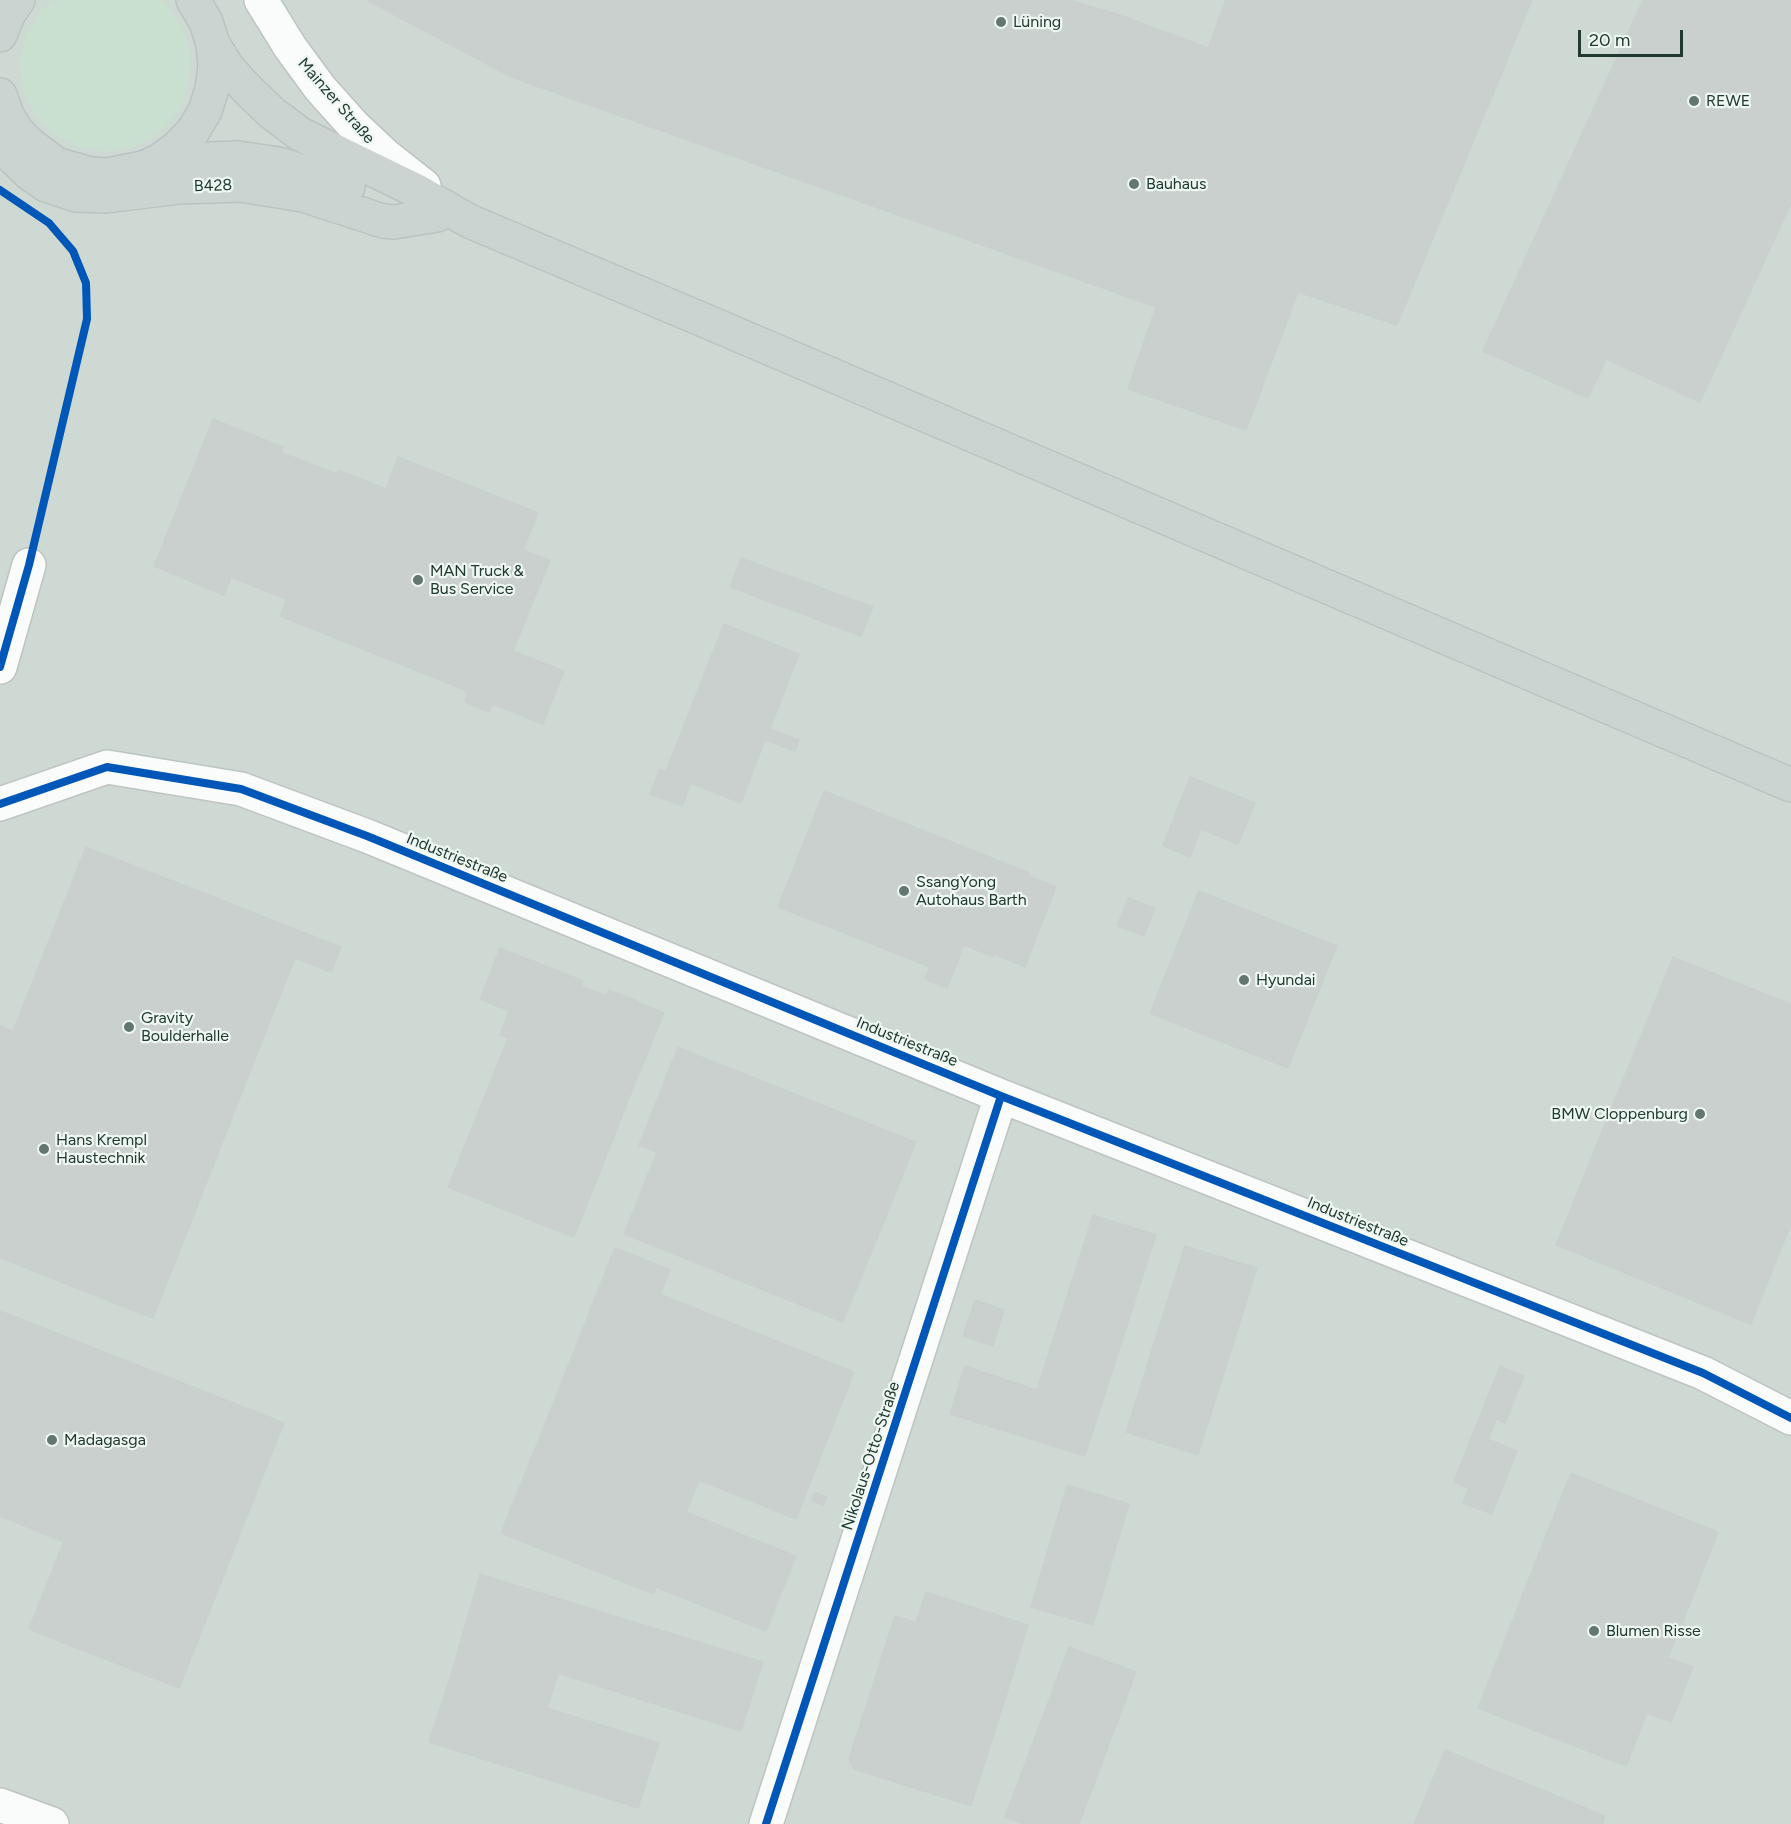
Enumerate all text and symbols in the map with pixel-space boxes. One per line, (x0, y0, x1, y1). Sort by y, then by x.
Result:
place label: Lüning (1013, 12, 1061, 32)
marker: Lüning (994, 15, 1008, 29)
scale bar (1581, 18, 1686, 56)
text: 20 m (1589, 29, 1630, 51)
street label: Mainzer Straße (293, 54, 379, 148)
place label: REWE (1706, 91, 1750, 111)
marker: REWE (1687, 94, 1701, 108)
place label: Bauhaus (1146, 174, 1206, 194)
street label: B428 (193, 176, 233, 196)
marker: Bauhaus (1127, 177, 1141, 191)
place label: MAN Truck & Bus Service (430, 561, 524, 599)
marker: MAN Truck & Bus Service (411, 573, 425, 587)
street label: Industriestraße (403, 829, 511, 887)
place label: SsangYong Autohaus Barth (916, 872, 1027, 910)
marker: SsangYong Autohaus Barth (897, 884, 911, 898)
place label: Hyundai (1256, 970, 1316, 990)
marker: Hyundai (1237, 973, 1251, 987)
place label: Gravity Boulderhalle (141, 1008, 229, 1046)
street label: Industriestraße (853, 1013, 961, 1071)
marker: Gravity Boulderhalle (122, 1020, 136, 1034)
place label: BMW Cloppenburg (1551, 1104, 1688, 1124)
marker: BMW Cloppenburg (1693, 1107, 1707, 1121)
place label: Hans Krempl Haustechnik (56, 1130, 147, 1168)
marker: Hans Krempl Haustechnik (37, 1142, 51, 1156)
street label: Industriestraße (1304, 1193, 1412, 1251)
street label: Nikolaus-Otto-Straße (838, 1379, 904, 1533)
place label: Madagasga (64, 1430, 146, 1450)
marker: Madagasga (45, 1433, 59, 1447)
place label: Blumen Risse (1606, 1621, 1701, 1641)
marker: Blumen Risse (1587, 1624, 1601, 1638)

